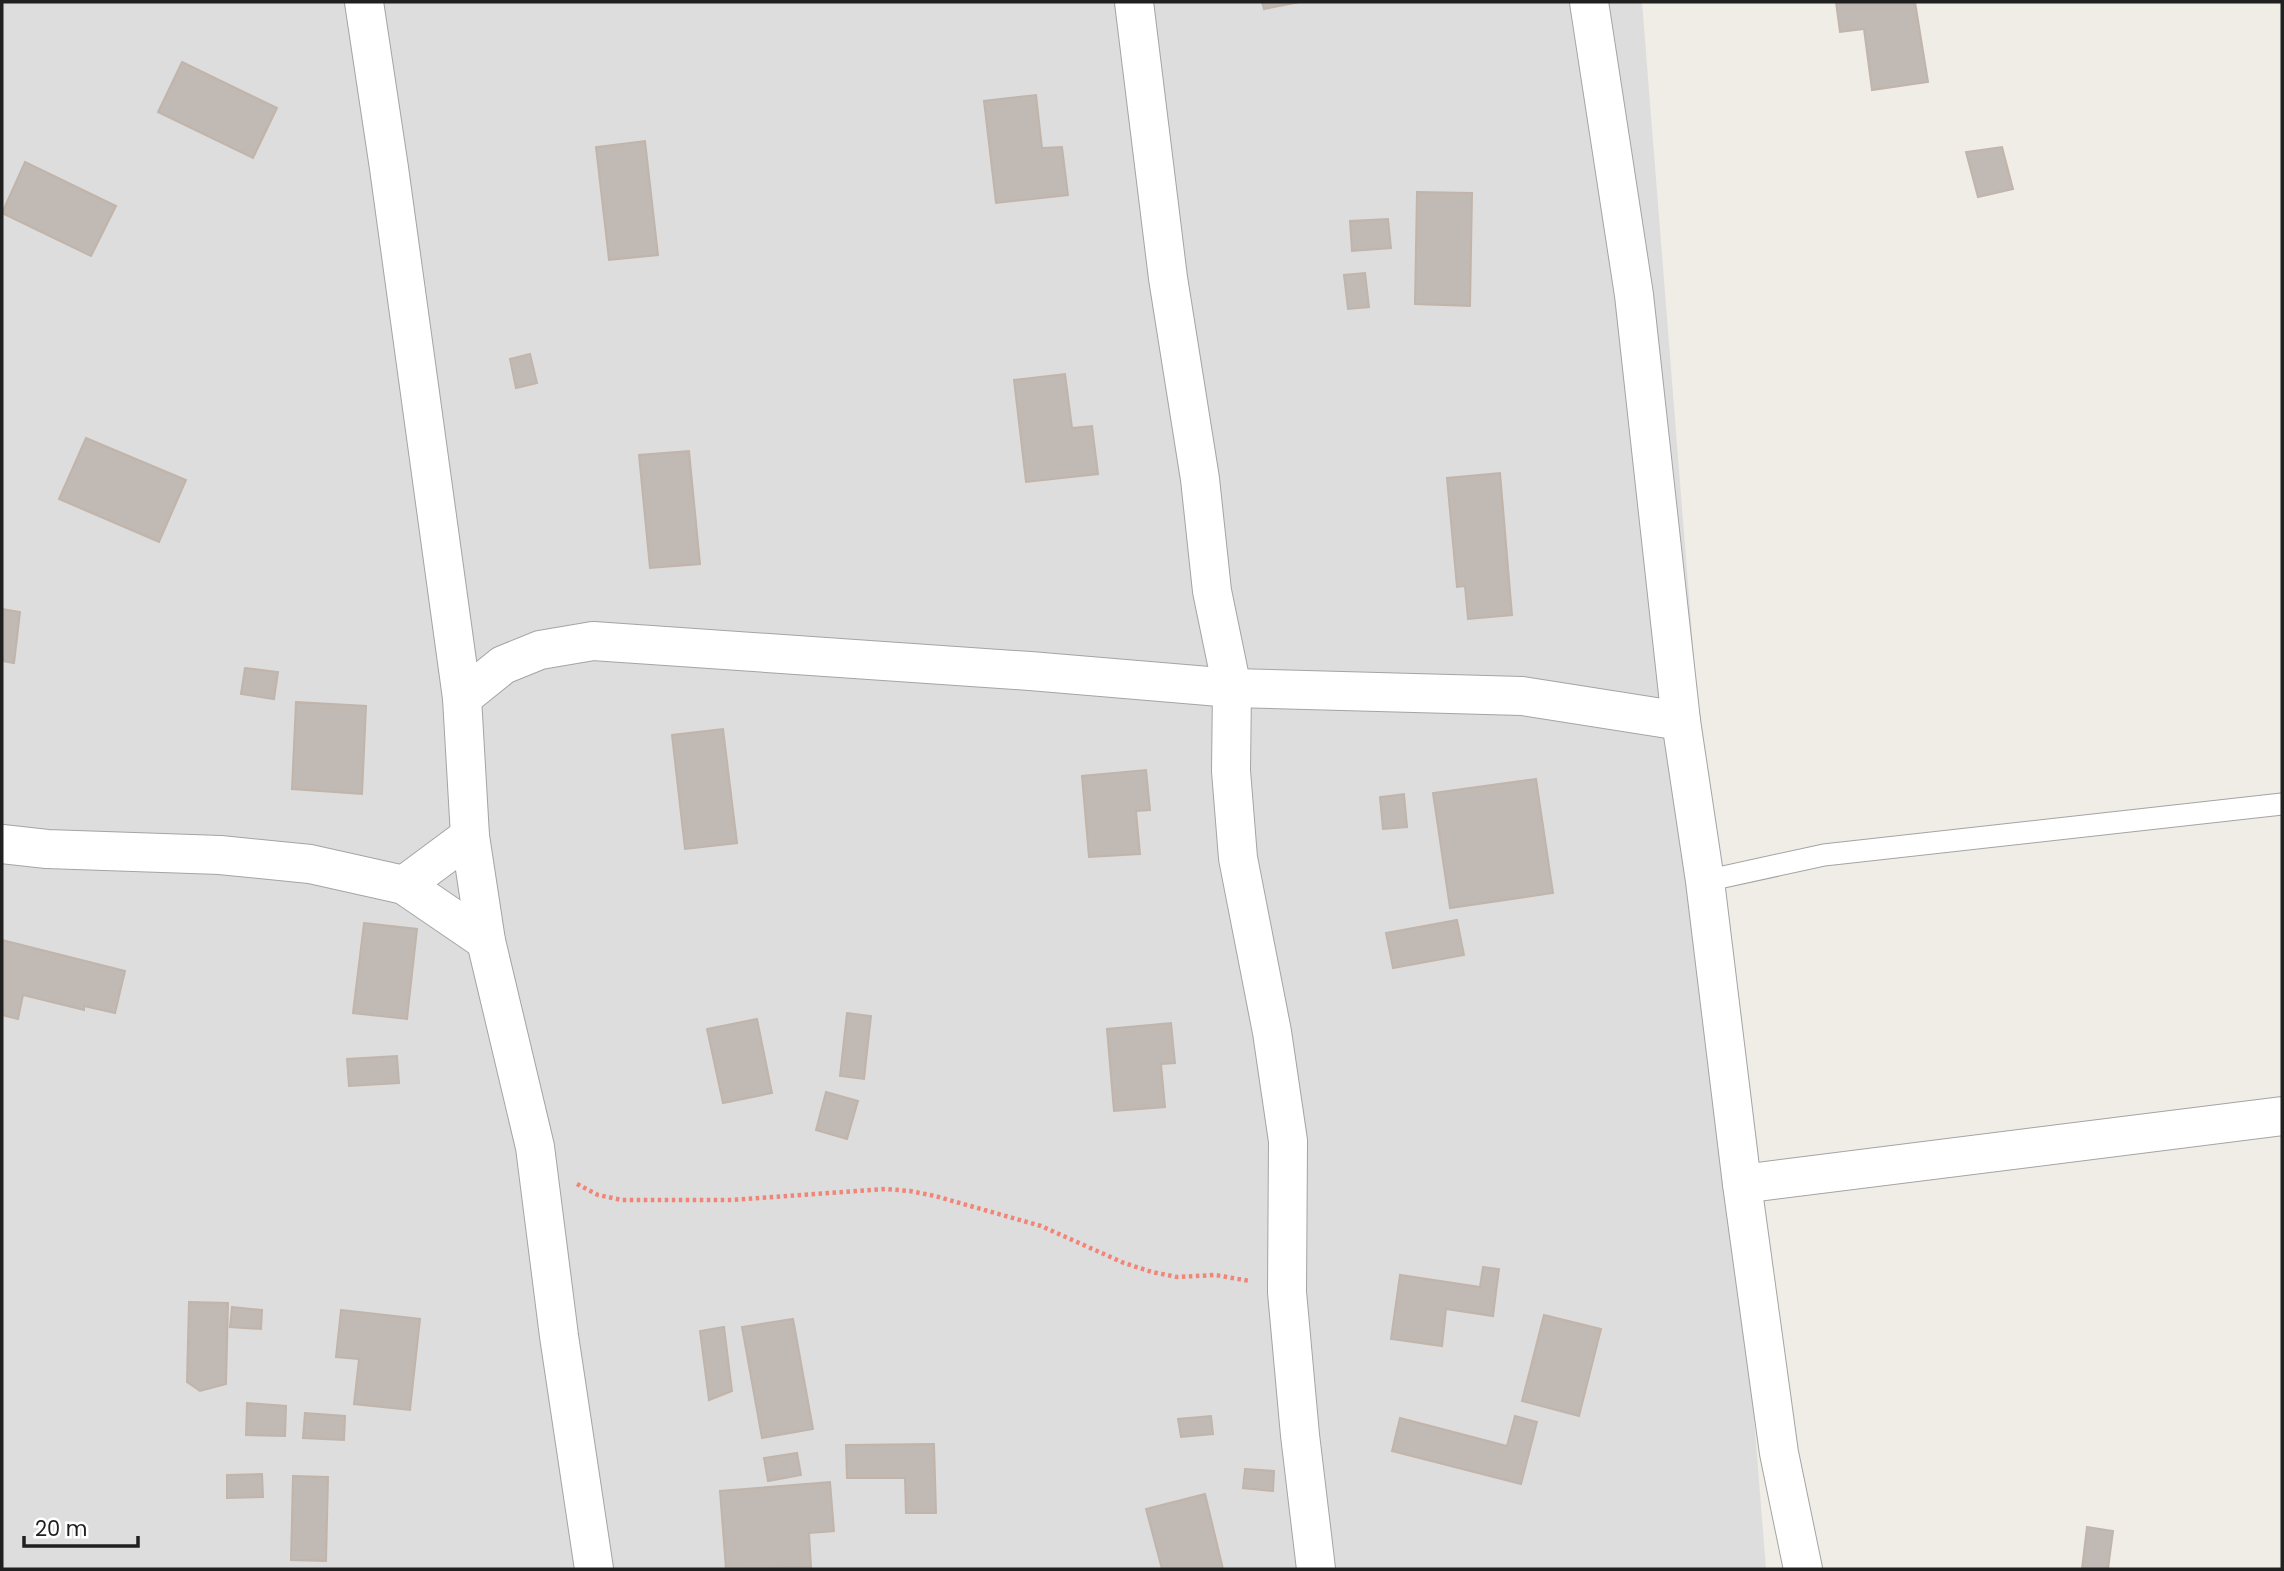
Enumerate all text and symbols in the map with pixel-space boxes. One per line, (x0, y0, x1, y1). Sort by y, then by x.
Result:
scale bar (24, 1504, 138, 1548)
text: 20 m (35, 1514, 88, 1543)

